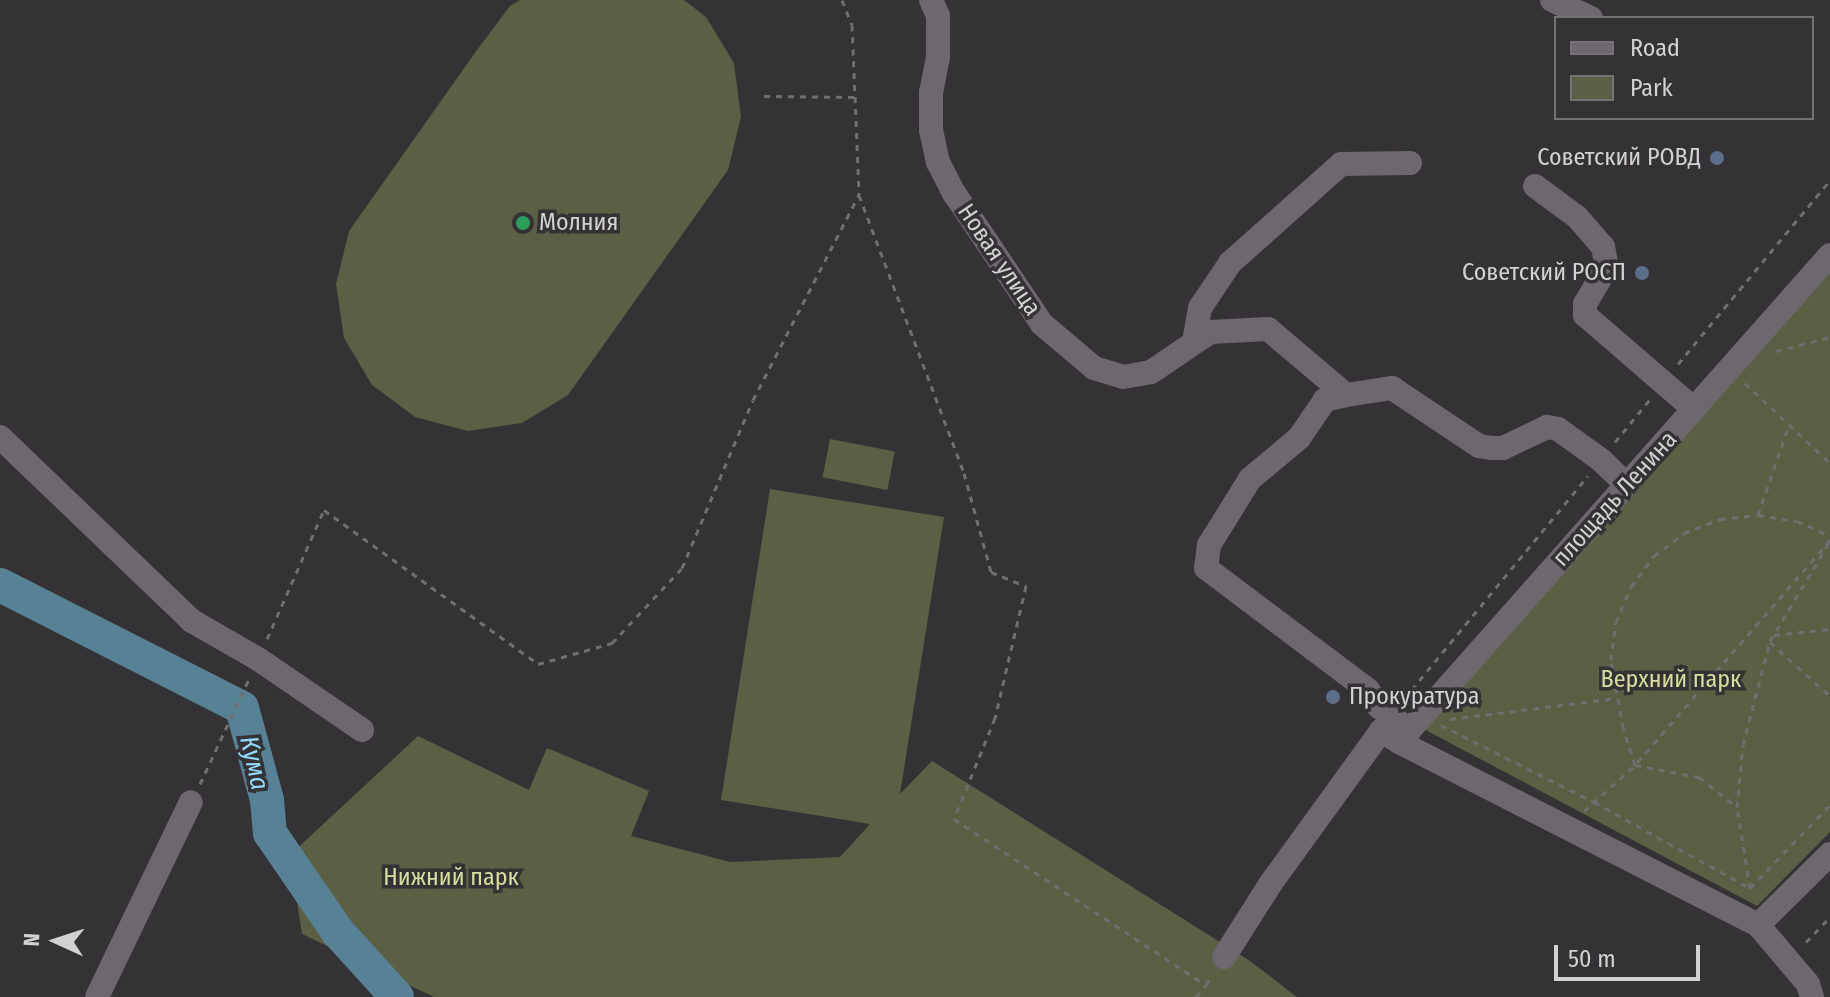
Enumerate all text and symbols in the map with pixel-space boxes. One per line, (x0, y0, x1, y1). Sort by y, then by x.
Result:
legend (1554, 16, 1814, 120)
text: Road (1630, 34, 1680, 62)
text: Park (1630, 74, 1673, 102)
place label: Советский РОВД (1537, 144, 1701, 172)
marker: Советский РОВД (1708, 149, 1726, 167)
street label: Новая улица (951, 199, 1047, 321)
place label: Молния (539, 209, 618, 237)
marker: Молния (514, 214, 532, 232)
place label: Советский РОСП (1462, 259, 1626, 287)
marker: Советский РОСП (1633, 264, 1651, 282)
street label: площадь Ленина (1547, 426, 1683, 572)
park label: Верхний парк (1601, 666, 1741, 694)
place label: Прокуратура (1349, 683, 1479, 711)
marker: Прокуратура (1324, 688, 1342, 706)
water label: Кума (233, 733, 275, 793)
park label: Нижний парк (383, 864, 519, 892)
north arrow (16, 901, 96, 981)
scale bar (1558, 929, 1704, 979)
text: N (18, 932, 45, 947)
text: 50 m (1568, 945, 1616, 973)

